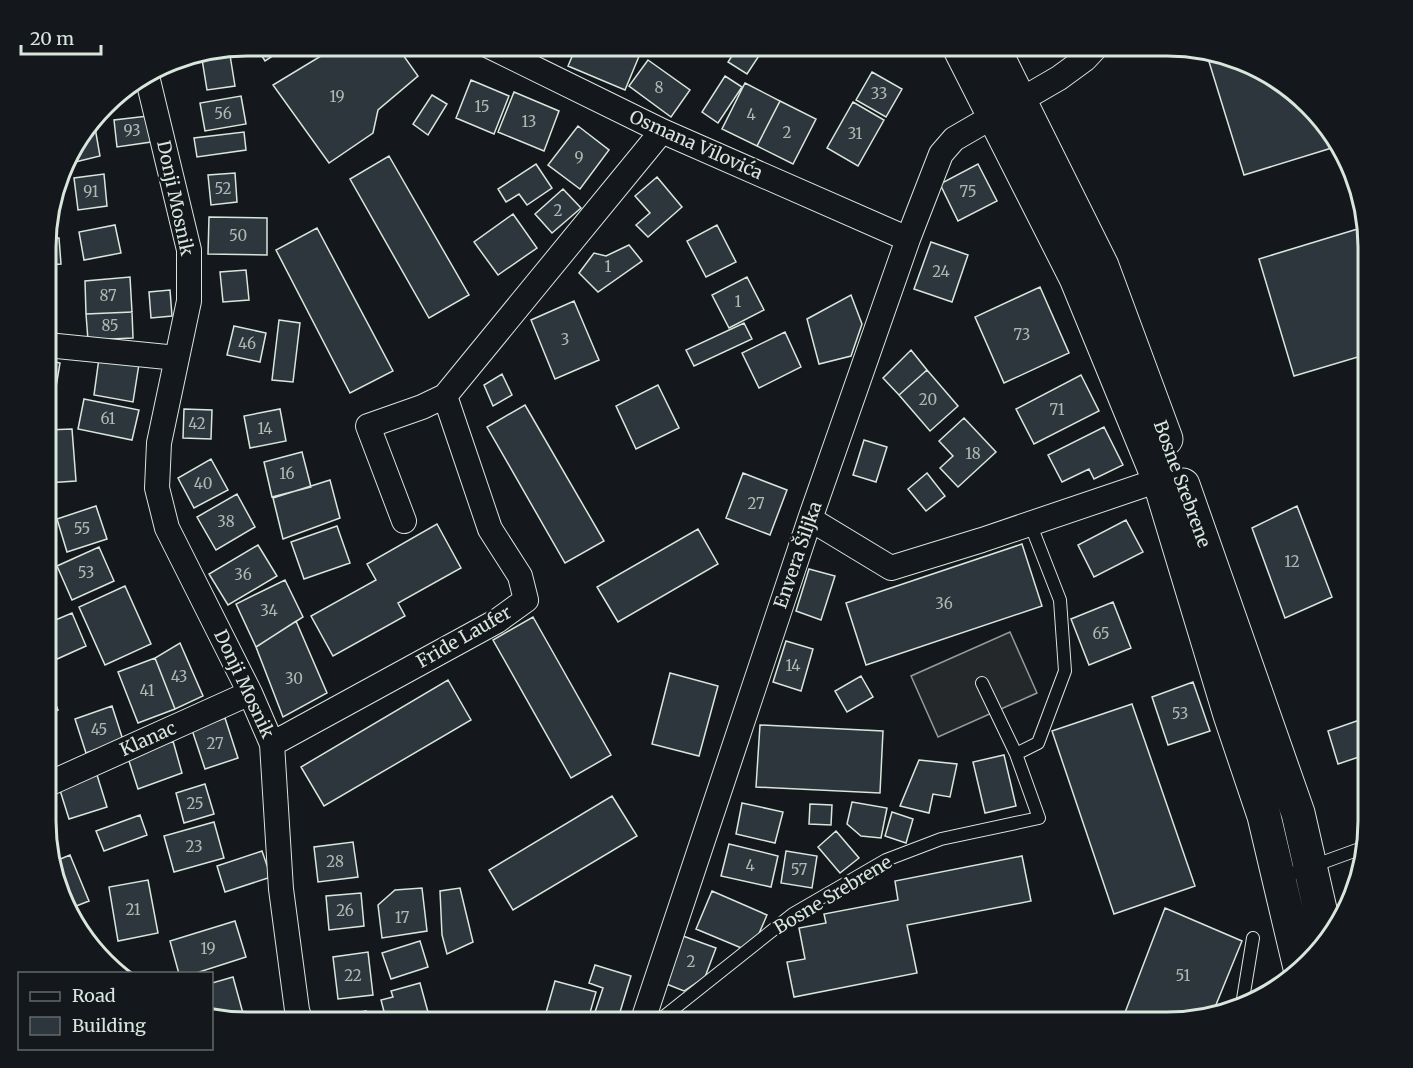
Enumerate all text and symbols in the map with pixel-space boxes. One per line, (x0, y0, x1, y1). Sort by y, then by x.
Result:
scale bar (21, 18, 100, 56)
text: 20 m (30, 27, 74, 50)
house number: 8 (655, 78, 664, 97)
house number: 33 (871, 84, 887, 103)
house number: 19 (329, 87, 345, 106)
house number: 15 (474, 97, 490, 116)
house number: 56 (214, 104, 232, 123)
street label: Osmana Vilovića (626, 105, 767, 184)
house number: 4 (746, 105, 756, 124)
house number: 13 (522, 112, 536, 131)
house number: 93 (123, 121, 141, 140)
house number: 2 (783, 123, 792, 142)
house number: 31 (848, 124, 863, 143)
street label: Donji Mosnik (152, 138, 199, 258)
house number: 9 (574, 148, 584, 167)
house number: 52 (214, 179, 232, 198)
house number: 91 (83, 182, 99, 201)
house number: 75 (960, 182, 976, 201)
house number: 2 (554, 201, 563, 220)
house number: 50 (229, 226, 247, 245)
house number: 1 (605, 257, 612, 276)
house number: 24 (932, 262, 950, 281)
house number: 87 (99, 286, 117, 305)
house number: 1 (735, 292, 742, 311)
house number: 85 (101, 316, 119, 335)
house number: 73 (1014, 325, 1030, 344)
house number: 3 (561, 330, 569, 349)
house number: 46 (238, 334, 256, 353)
house number: 20 (919, 390, 937, 409)
house number: 71 (1049, 400, 1065, 419)
house number: 61 (101, 409, 116, 428)
house number: 42 (188, 414, 206, 433)
street label: Bosne Srebrene (1149, 417, 1216, 551)
house number: 14 (257, 419, 273, 438)
house number: 18 (965, 444, 981, 463)
house number: 16 (279, 464, 295, 483)
house number: 40 (194, 474, 212, 493)
house number: 27 (748, 494, 765, 513)
street label: Envera Šiljka (768, 498, 827, 612)
house number: 38 (217, 512, 235, 531)
house number: 55 (74, 519, 90, 538)
house number: 12 (1284, 552, 1300, 571)
house number: 53 (78, 563, 94, 582)
house number: 36 (234, 565, 252, 584)
house number: 36 (935, 594, 953, 613)
street label: Fride Laufer (412, 600, 515, 673)
house number: 34 (260, 601, 278, 620)
house number: 65 (1092, 624, 1110, 643)
street label: Donji Mosnik (209, 626, 280, 742)
house number: 14 (785, 656, 801, 675)
house number: 43 (171, 667, 187, 686)
house number: 30 (285, 669, 303, 688)
house number: 41 (140, 681, 155, 700)
house number: 53 (1172, 704, 1188, 723)
street label: Klanac (116, 716, 179, 761)
house number: 45 (91, 720, 107, 739)
house number: 27 (207, 734, 224, 753)
house number: 25 (186, 794, 204, 813)
house number: 23 (186, 837, 202, 856)
street label: Bosne Srebrene (769, 850, 896, 939)
house number: 28 (326, 852, 344, 871)
house number: 4 (745, 856, 755, 875)
house number: 57 (791, 860, 808, 879)
house number: 21 (125, 900, 141, 919)
house number: 26 (336, 901, 354, 920)
house number: 17 (395, 908, 410, 927)
house number: 19 (200, 939, 216, 958)
house number: 2 (687, 952, 696, 971)
house number: 22 (344, 966, 362, 985)
house number: 51 (1176, 966, 1191, 985)
legend (18, 972, 213, 1050)
text: Road (72, 984, 116, 1007)
text: Building (72, 1014, 146, 1037)

